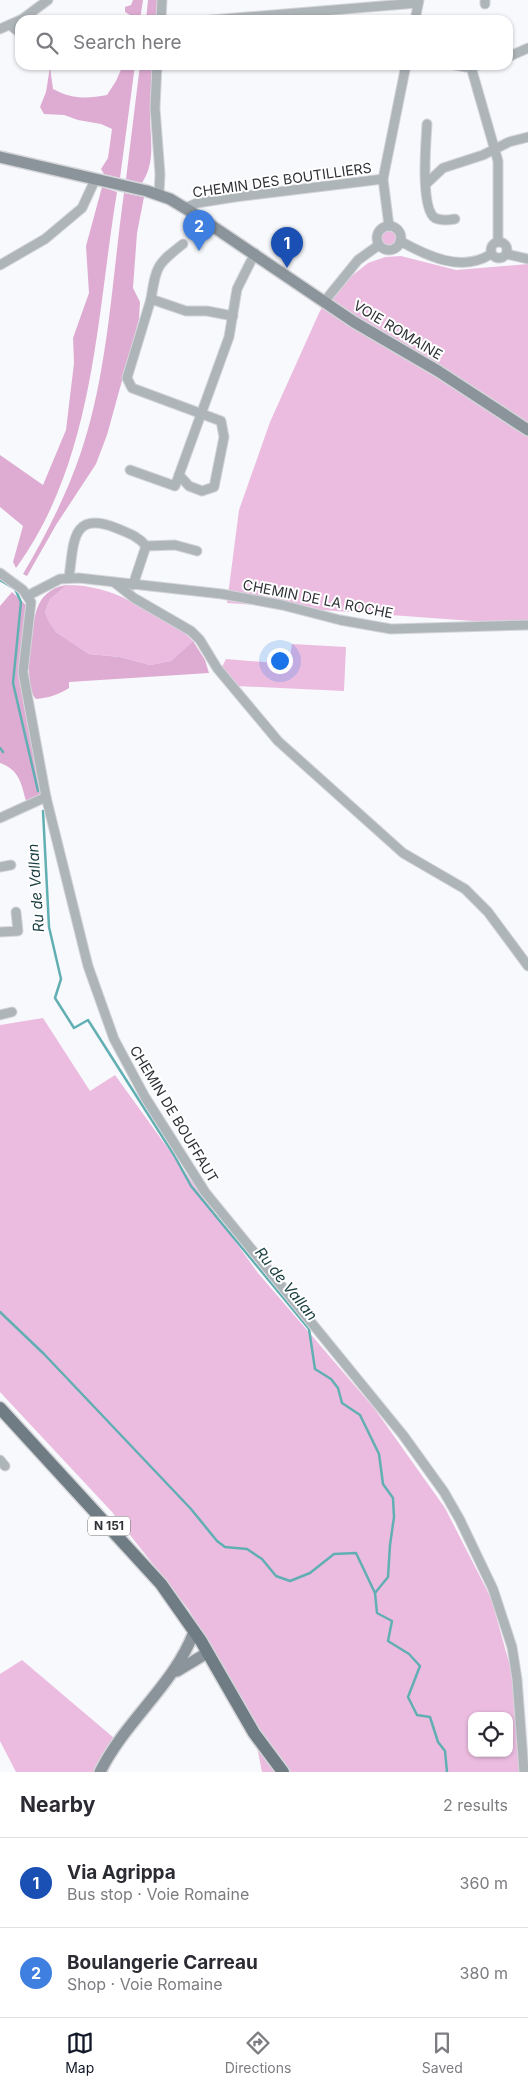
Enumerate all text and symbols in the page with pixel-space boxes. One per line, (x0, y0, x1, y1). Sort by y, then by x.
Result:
search box (15, 15, 513, 70)
icon: search (33, 29, 61, 57)
text: Search here (73, 31, 182, 54)
street label: CHEMIN DES BOUTILLIERS (191, 159, 372, 200)
pin: 2 (183, 210, 215, 251)
pin: 1 (271, 227, 303, 268)
street label: VOIE ROMAINE (351, 296, 446, 363)
street label: CHEMIN DE LA ROCHE (242, 576, 395, 621)
your location (267, 648, 293, 674)
water label: Ru de Vallan (23, 843, 48, 933)
street label: CHEMIN DE BOUFFAUT (127, 1042, 222, 1185)
water label: Ru de Vallan (251, 1243, 322, 1324)
road number: N 151 (88, 1516, 130, 1535)
map controls (468, 1712, 513, 1757)
button: locate (468, 1712, 513, 1757)
text: Nearby (20, 1792, 95, 1817)
text: 2 results (443, 1795, 508, 1815)
text: Via Agrippa (67, 1861, 176, 1884)
text: 1 (33, 1873, 39, 1893)
text: 360 m (460, 1873, 508, 1893)
text: Bus stop · Voie Romaine (67, 1884, 249, 1904)
text: Boulangerie Carreau (67, 1951, 258, 1974)
text: 2 (31, 1963, 41, 1983)
text: 380 m (460, 1963, 508, 1983)
text: Shop · Voie Romaine (67, 1974, 223, 1994)
tab: Map (65, 2029, 94, 2076)
tab: Directions (225, 2029, 291, 2076)
tab: Saved (422, 2029, 463, 2076)

